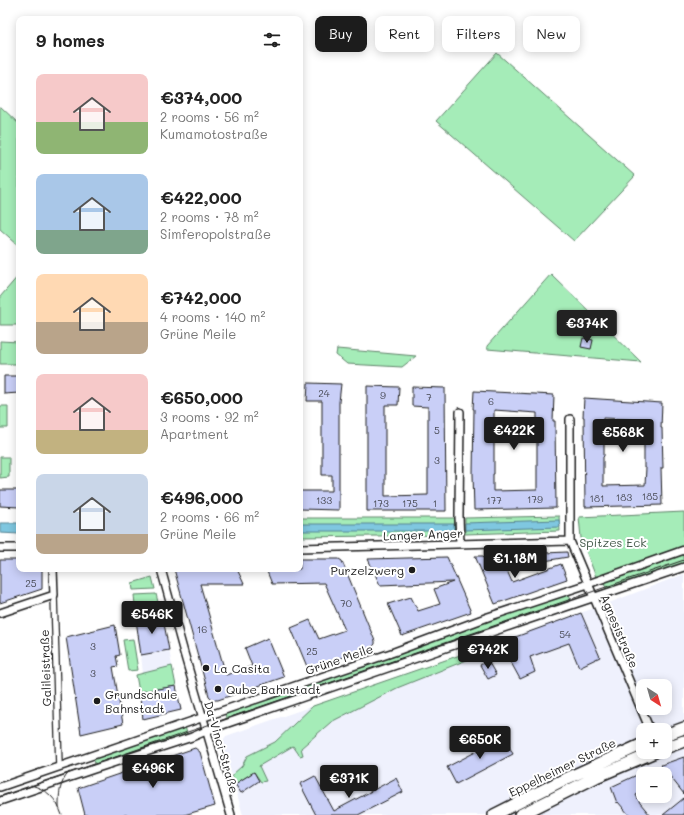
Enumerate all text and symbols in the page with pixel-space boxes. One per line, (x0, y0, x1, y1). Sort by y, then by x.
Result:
chip: Buy (315, 16, 367, 52)
chip: Rent (375, 16, 434, 52)
chip: Filters (442, 16, 515, 52)
chip: New (523, 16, 580, 52)
text: 9 homes (36, 29, 105, 51)
icon: filters (261, 29, 283, 51)
text: €374,000 (160, 86, 242, 108)
icon: home (68, 90, 116, 138)
text: 2 rooms · 56 m² (160, 108, 259, 125)
text: Kumamotostraße (160, 125, 268, 142)
text: €422,000 (160, 186, 242, 208)
icon: home (68, 190, 116, 238)
text: 2 rooms · 78 m² (160, 208, 259, 225)
text: Simferopolstraße (160, 225, 271, 242)
text: €742,000 (160, 286, 242, 308)
icon: home (68, 290, 116, 338)
text: 4 rooms · 140 m² (160, 308, 265, 325)
pin: €374K (559, 310, 615, 344)
text: €374K (566, 314, 608, 331)
text: Grüne Meile (160, 325, 236, 342)
text: €650,000 (160, 386, 243, 408)
house number: 24 (318, 386, 330, 400)
house number: 9 (380, 388, 386, 402)
icon: home (68, 390, 116, 438)
house number: 7 (426, 390, 432, 404)
house number: 6 (488, 394, 494, 408)
text: 3 rooms · 92 m² (160, 408, 259, 425)
pin: €422K (486, 417, 542, 451)
pin: €568K (595, 419, 651, 453)
text: €422K (493, 421, 535, 438)
house number: 5 (434, 423, 440, 437)
text: €568K (602, 423, 644, 440)
text: Apartment (160, 425, 229, 442)
house number: 3 (434, 453, 440, 467)
text: €496,000 (160, 486, 243, 508)
house number: 185 (642, 489, 658, 503)
icon: home (68, 490, 116, 538)
house number: 183 (616, 490, 632, 504)
house number: 181 (590, 491, 605, 505)
house number: 179 (527, 492, 543, 506)
house number: 133 (316, 493, 332, 507)
house number: 177 (486, 493, 502, 507)
house number: 173 (373, 496, 389, 510)
house number: 175 (402, 496, 418, 510)
house number: 1 (433, 496, 437, 510)
text: 2 rooms · 66 m² (160, 508, 259, 525)
text: Grüne Meile (160, 525, 236, 542)
street label: Langer Anger (383, 525, 463, 543)
park label: Spitzes Eck (579, 534, 647, 550)
pin: €1.18M (482, 545, 548, 579)
text: €1.18M (493, 549, 537, 566)
place label: Purzelzwerg (331, 562, 404, 578)
marker: Purzelzwerg (407, 565, 417, 575)
house number: 25 (25, 576, 37, 590)
street label: Agnesistraße (597, 592, 643, 670)
house number: 70 (340, 596, 352, 610)
pin: €546K (124, 601, 180, 635)
text: €546K (131, 605, 173, 622)
house number: 16 (197, 622, 207, 636)
house number: 54 (559, 627, 571, 641)
street label: Galileistraße (36, 629, 54, 707)
pin: €742K (460, 636, 516, 670)
house number: 3 (90, 639, 96, 653)
street label: Grüne Meile (303, 640, 375, 678)
text: €742K (467, 640, 509, 657)
house number: 25 (306, 644, 318, 658)
place label: La Casita (214, 660, 270, 676)
marker: La Casita (201, 663, 211, 673)
house number: 3 (90, 666, 96, 680)
north arrow (636, 679, 672, 715)
map controls (636, 679, 672, 803)
place label: Qube Bahnstadt (226, 681, 321, 697)
marker: Qube Bahnstadt (213, 684, 223, 694)
place label: Grundschule Bahnstadt (105, 686, 177, 716)
marker: Grundschule Bahnstadt (92, 696, 102, 706)
street label: Da-Vinci-Straße (201, 699, 243, 795)
button: + (636, 723, 672, 759)
pin: €650K (452, 726, 508, 760)
text: €650K (459, 730, 501, 747)
street label: Eppelheimer Straße (506, 734, 618, 800)
pin: €496K (125, 755, 181, 789)
text: €496K (131, 759, 175, 776)
pin: €371K (321, 765, 377, 799)
button: − (636, 767, 672, 803)
text: €371K (329, 769, 369, 786)

